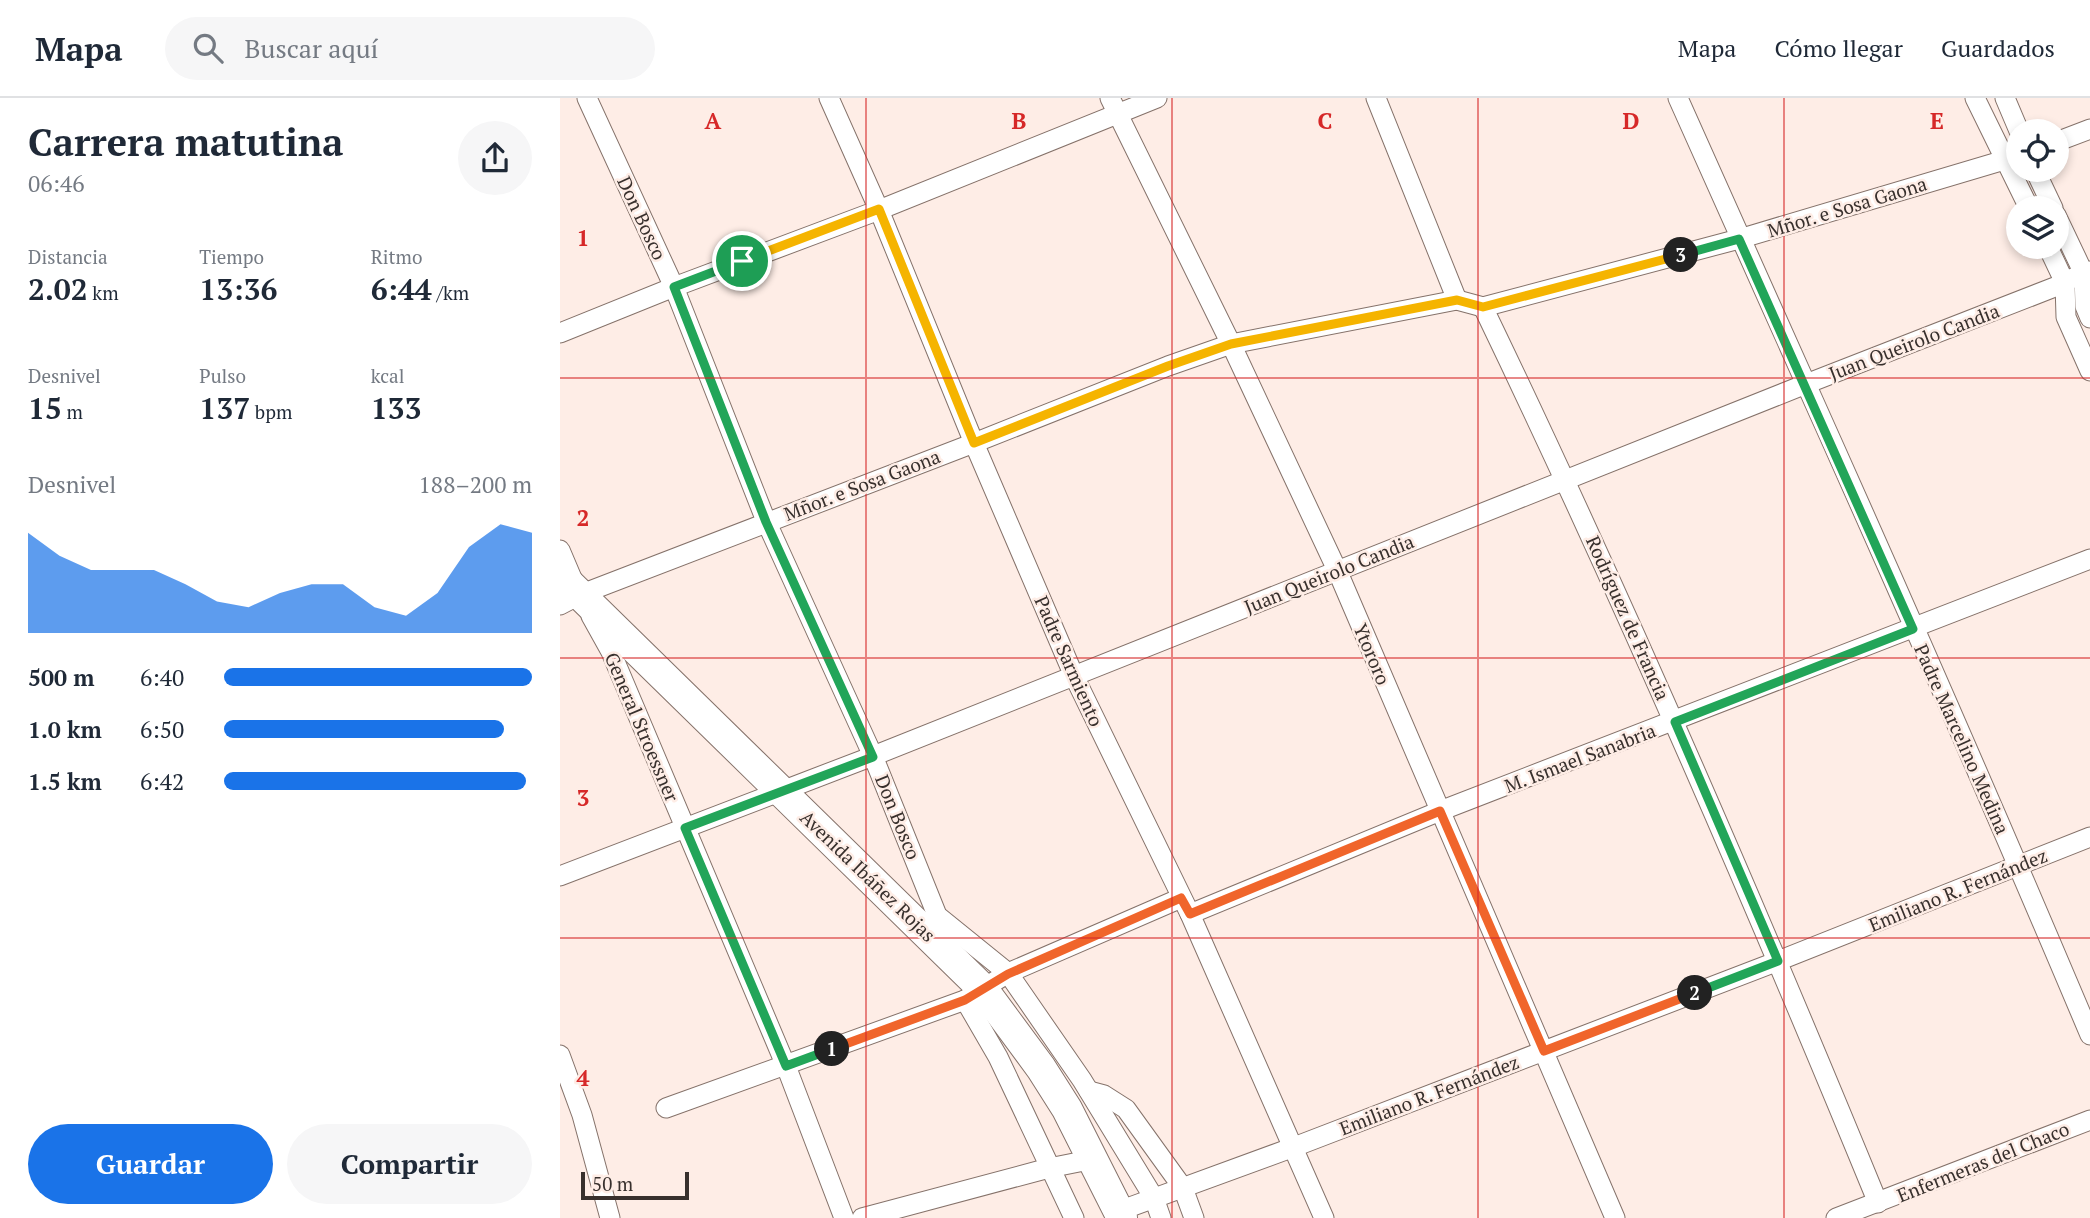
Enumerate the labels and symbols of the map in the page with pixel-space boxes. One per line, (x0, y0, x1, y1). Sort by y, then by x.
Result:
text: A (705, 105, 722, 136)
text: B (1012, 105, 1027, 136)
text: C (1318, 105, 1333, 136)
text: D (1623, 105, 1640, 136)
text: E (1930, 105, 1944, 136)
street label: Mñor. e Sosa Gaona (1764, 170, 1930, 243)
street label: Don Bosco (612, 172, 673, 264)
text: 1 (577, 222, 590, 253)
pin (712, 231, 772, 291)
pin: 3 (1664, 238, 1698, 272)
street label: Juan Queirolo Candia (1825, 297, 2003, 386)
street label: Mñor. e Sosa Gaona (780, 443, 944, 526)
text: 2 (577, 502, 590, 533)
street label: Juan Queirolo Candia (1240, 528, 1418, 619)
street label: Rodríguez de Francia (1581, 532, 1676, 704)
street label: Padre Sarmiento (1029, 592, 1109, 730)
street label: Ytororo (1348, 619, 1397, 688)
street label: Padre Marcelino Medina (1909, 640, 2016, 838)
street label: General Stroessner (600, 648, 685, 806)
street label: M. Ismael Sanabria (1501, 717, 1659, 798)
street label: Don Bosco (870, 771, 927, 863)
text: 3 (577, 782, 590, 813)
street label: Avenida Ibáñez Rojas (795, 804, 941, 947)
street label: Emiliano R. Fernández (1865, 842, 2051, 937)
pin: 2 (1678, 976, 1712, 1010)
pin: 1 (814, 1032, 850, 1066)
street label: Emiliano R. Fernández (1335, 1049, 1522, 1140)
text: 4 (577, 1062, 590, 1093)
street label: Enfermeras del Chaco (1893, 1116, 2073, 1207)
scale bar (581, 1169, 690, 1201)

